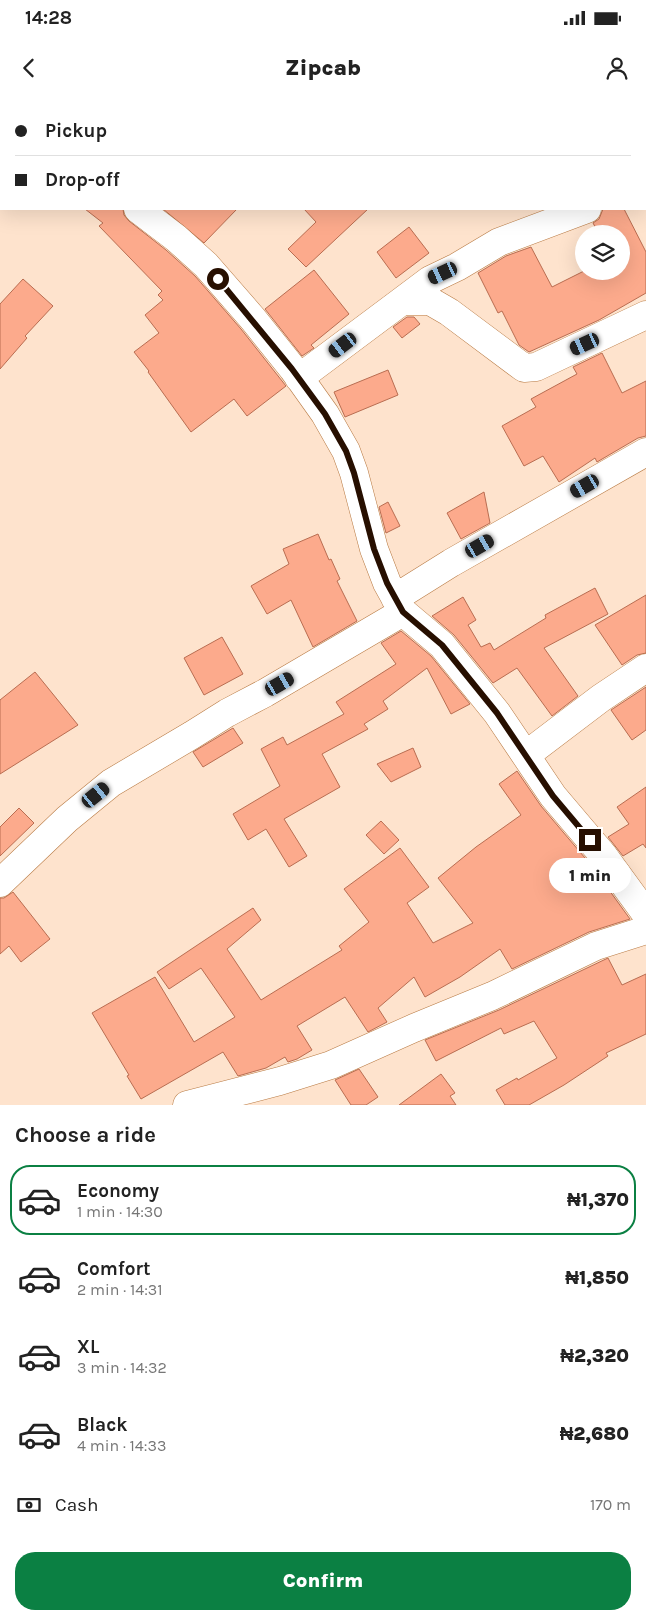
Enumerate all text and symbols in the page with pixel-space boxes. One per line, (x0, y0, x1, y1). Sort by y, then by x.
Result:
text: 14:28 (25, 7, 72, 29)
icon: back (15, 54, 43, 82)
icon: person (603, 54, 631, 82)
text: Zipcab (285, 55, 361, 81)
text: Pickup (45, 120, 107, 142)
text: Drop-off (45, 169, 120, 191)
map controls (575, 225, 630, 280)
button: layers (575, 225, 630, 280)
car (426, 260, 459, 286)
route start (207, 268, 229, 290)
car (326, 330, 359, 360)
car (568, 331, 601, 357)
car (568, 472, 601, 500)
car (463, 532, 496, 560)
car (263, 670, 296, 698)
car (79, 780, 112, 810)
route end (579, 829, 601, 851)
callout: 1 min (549, 858, 631, 892)
text: 1 min (569, 866, 611, 885)
text: Choose a ride (15, 1122, 156, 1148)
icon: car (17, 1178, 62, 1223)
text: Economy (77, 1180, 159, 1202)
text: ₦1,370 (567, 1189, 629, 1211)
text: 1 min · 14:30 (77, 1202, 163, 1221)
icon: car (17, 1256, 62, 1301)
text: Comfort (77, 1258, 151, 1280)
text: ₦1,850 (565, 1267, 629, 1289)
text: 2 min · 14:31 (77, 1280, 163, 1299)
icon: car (17, 1334, 62, 1379)
text: XL (77, 1336, 99, 1358)
text: ₦2,320 (560, 1345, 629, 1367)
text: 3 min · 14:32 (77, 1358, 167, 1377)
icon: car (17, 1412, 62, 1457)
text: Black (77, 1414, 128, 1436)
text: ₦2,680 (560, 1423, 629, 1445)
text: 4 min · 14:33 (77, 1436, 166, 1455)
icon: cash (15, 1491, 43, 1519)
text: Cash (55, 1494, 99, 1516)
text: 170 m (590, 1495, 631, 1514)
button: Confirm (15, 1552, 631, 1610)

